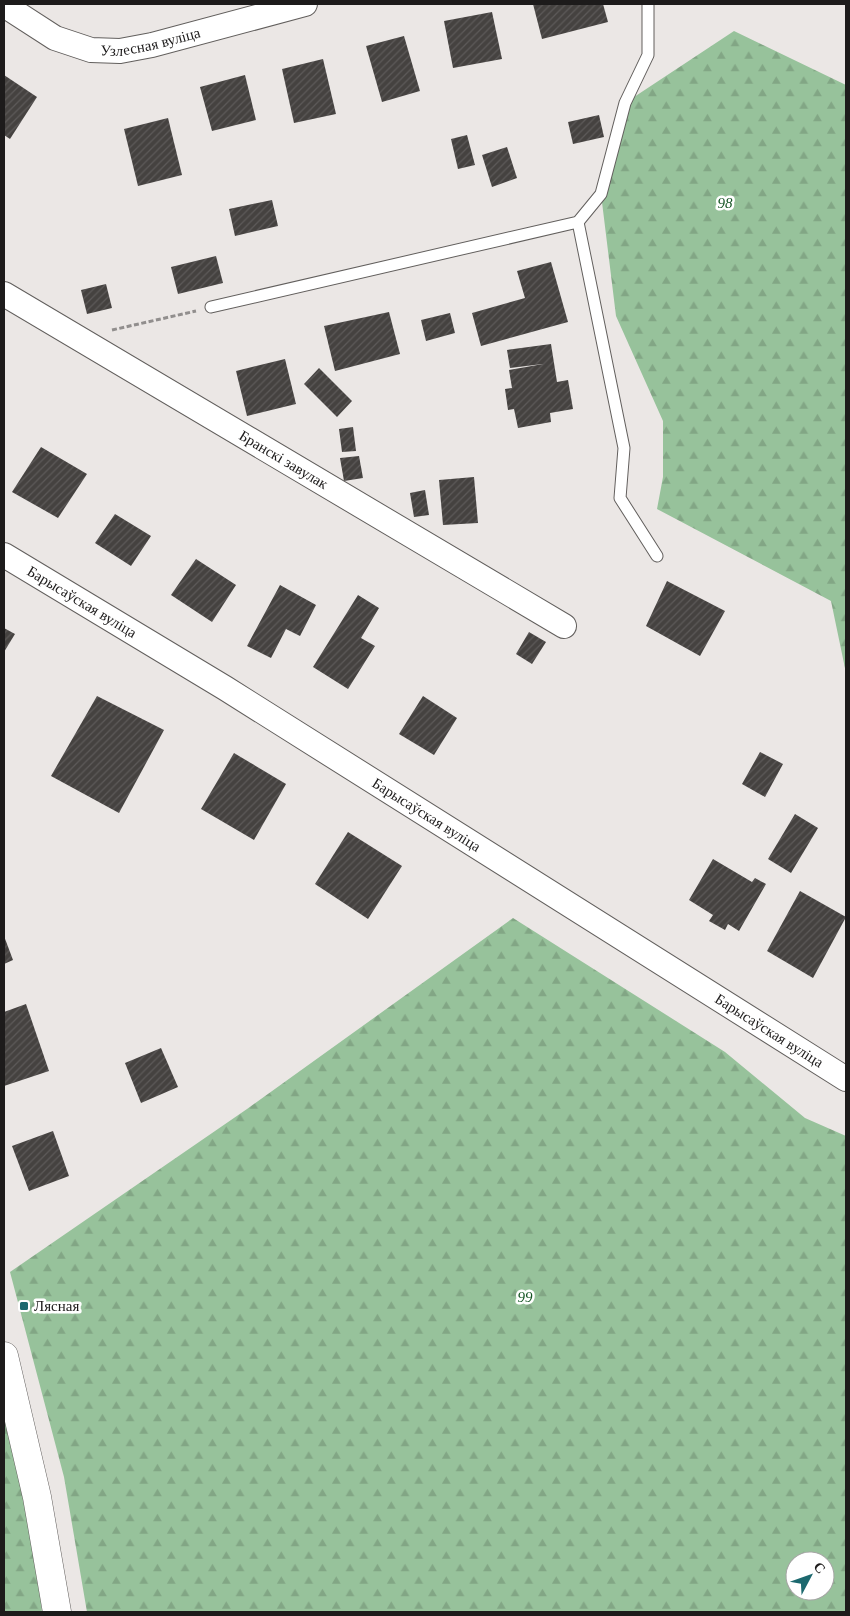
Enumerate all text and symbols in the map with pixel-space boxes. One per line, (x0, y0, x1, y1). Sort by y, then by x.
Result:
street label: Узлесная вуліца (100, 24, 202, 59)
park label: 98 (718, 195, 733, 211)
street label: Бранскі завулак (236, 427, 331, 493)
street label: Барысаўская вуліца (24, 563, 140, 641)
street label: Барысаўская вуліца (369, 775, 484, 855)
street label: Барысаўская вуліца (712, 991, 827, 1071)
park label: 99 (518, 1289, 533, 1305)
place label: Лясная (34, 1298, 79, 1314)
marker: Лясная (18, 1300, 30, 1312)
north arrow (785, 1551, 835, 1601)
text: С (810, 1559, 828, 1577)

